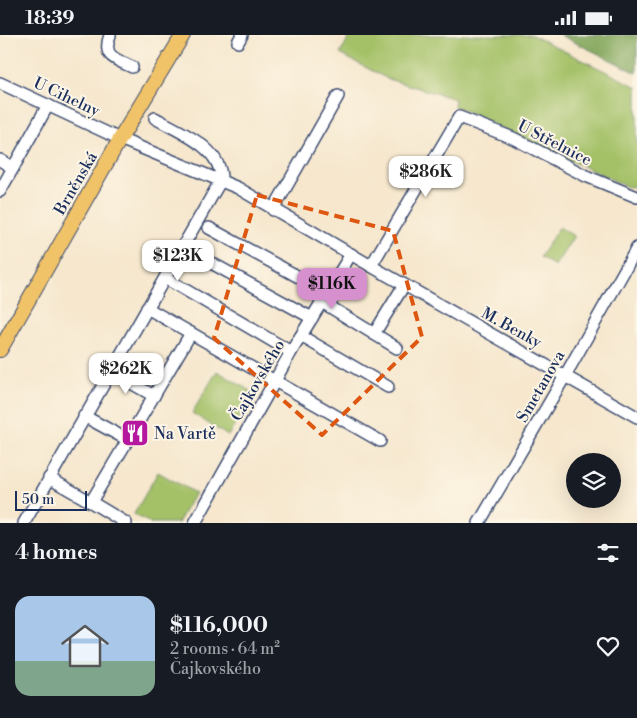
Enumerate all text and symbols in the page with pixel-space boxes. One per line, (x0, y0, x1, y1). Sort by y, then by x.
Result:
text: 18:39 (25, 6, 75, 30)
street label: U Cihelny (30, 73, 103, 121)
street label: U Střelnice (514, 116, 595, 170)
street label: Brněnská (49, 148, 102, 219)
pin: $286K (391, 155, 461, 198)
text: $286K (400, 162, 452, 182)
pin: $123K (143, 239, 213, 282)
text: $123K (153, 246, 203, 266)
pin: $116K (297, 267, 367, 310)
text: $116K (308, 274, 356, 294)
street label: M. Benky (478, 303, 545, 353)
street label: Čajkovského (225, 335, 289, 425)
street label: Smetanova (512, 346, 570, 426)
pin: $262K (91, 353, 161, 395)
text: $262K (100, 359, 152, 379)
restaurant icon: Na Vartě (120, 418, 150, 448)
place label: Na Vartě (154, 424, 216, 444)
map controls (566, 453, 621, 508)
button: layers (566, 453, 621, 508)
scale bar (15, 488, 88, 511)
text: 50 m (22, 491, 54, 509)
icon: filters (594, 539, 622, 567)
text: 4 homes (15, 540, 97, 566)
text: $116,000 (170, 613, 268, 639)
icon: home (55, 616, 115, 676)
icon: heart (594, 632, 622, 660)
text: 2 rooms · 64 m² (170, 639, 280, 659)
text: Čajkovského (170, 659, 261, 679)

